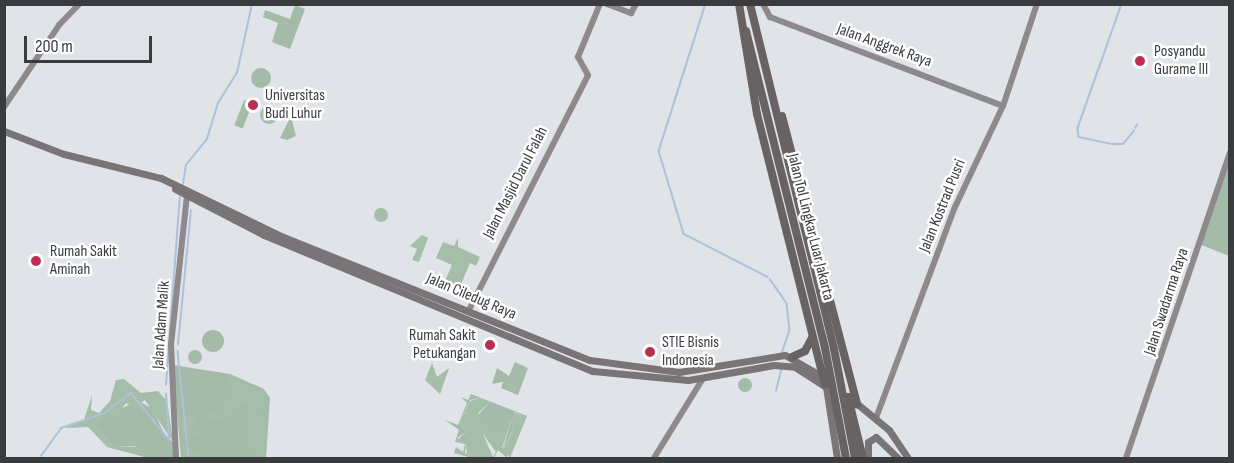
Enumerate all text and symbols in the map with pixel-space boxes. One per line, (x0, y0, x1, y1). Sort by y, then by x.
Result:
street label: Jalan Anggrek Raya (834, 20, 934, 72)
scale bar (27, 24, 154, 62)
text: 200 m (35, 36, 73, 57)
place label: Posyandu Gurame III (1154, 42, 1208, 80)
marker: Posyandu Gurame III (1131, 52, 1149, 70)
place label: Universitas Budi Luhur (265, 86, 325, 124)
marker: Universitas Budi Luhur (246, 98, 260, 112)
street label: Jalan Masjid Darul Falah (480, 124, 552, 242)
street label: Jalan Tol Lingkar Luar Jakarta (782, 152, 838, 302)
street label: Jalan Kostrad Pusri (916, 157, 970, 255)
place label: Rumah Sakit Aminah (50, 242, 117, 280)
street label: Jalan Swadarma Raya (1141, 246, 1193, 358)
marker: Rumah Sakit Aminah (27, 252, 45, 270)
street label: Jalan Ciledug Raya (423, 269, 519, 325)
street label: Jalan Adam Malik (149, 280, 175, 370)
place label: Rumah Sakit Petukangan (409, 326, 476, 364)
place label: STIE Bisnis Indonesia (662, 333, 719, 371)
marker: Rumah Sakit Petukangan (481, 336, 499, 354)
marker: STIE Bisnis Indonesia (643, 345, 657, 359)

